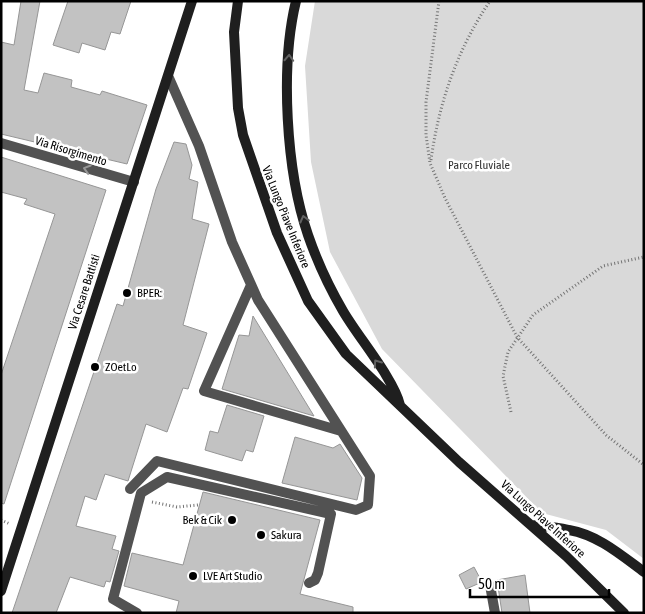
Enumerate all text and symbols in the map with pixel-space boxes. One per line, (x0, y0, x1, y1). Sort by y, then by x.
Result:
one-way arrow (283, 54, 294, 62)
street label: Via Risorgimento (33, 133, 109, 169)
park label: Parco Fluviale (448, 158, 510, 172)
one-way arrow (84, 164, 92, 174)
street label: Via Lungo Piave Inferiore (259, 164, 313, 270)
one-way arrow (299, 216, 309, 224)
street label: Via Cesare Battisti (65, 252, 103, 332)
place label: BPER: (137, 286, 162, 300)
marker: BPER: (121, 287, 133, 299)
place label: ZOetLo (105, 360, 137, 374)
one-way arrow (374, 360, 383, 369)
marker: ZOetLo (89, 361, 101, 373)
street label: Via Lungo Piave Inferiore (498, 477, 588, 561)
place label: Bek & Cik (183, 513, 223, 527)
marker: Bek & Cik (226, 514, 238, 526)
place label: Sakura (271, 528, 302, 542)
marker: Sakura (255, 529, 267, 541)
scale bar (470, 566, 609, 598)
place label: LVE Art Studio (203, 569, 263, 583)
marker: LVE Art Studio (187, 570, 199, 582)
text: 50 m (478, 575, 505, 592)

